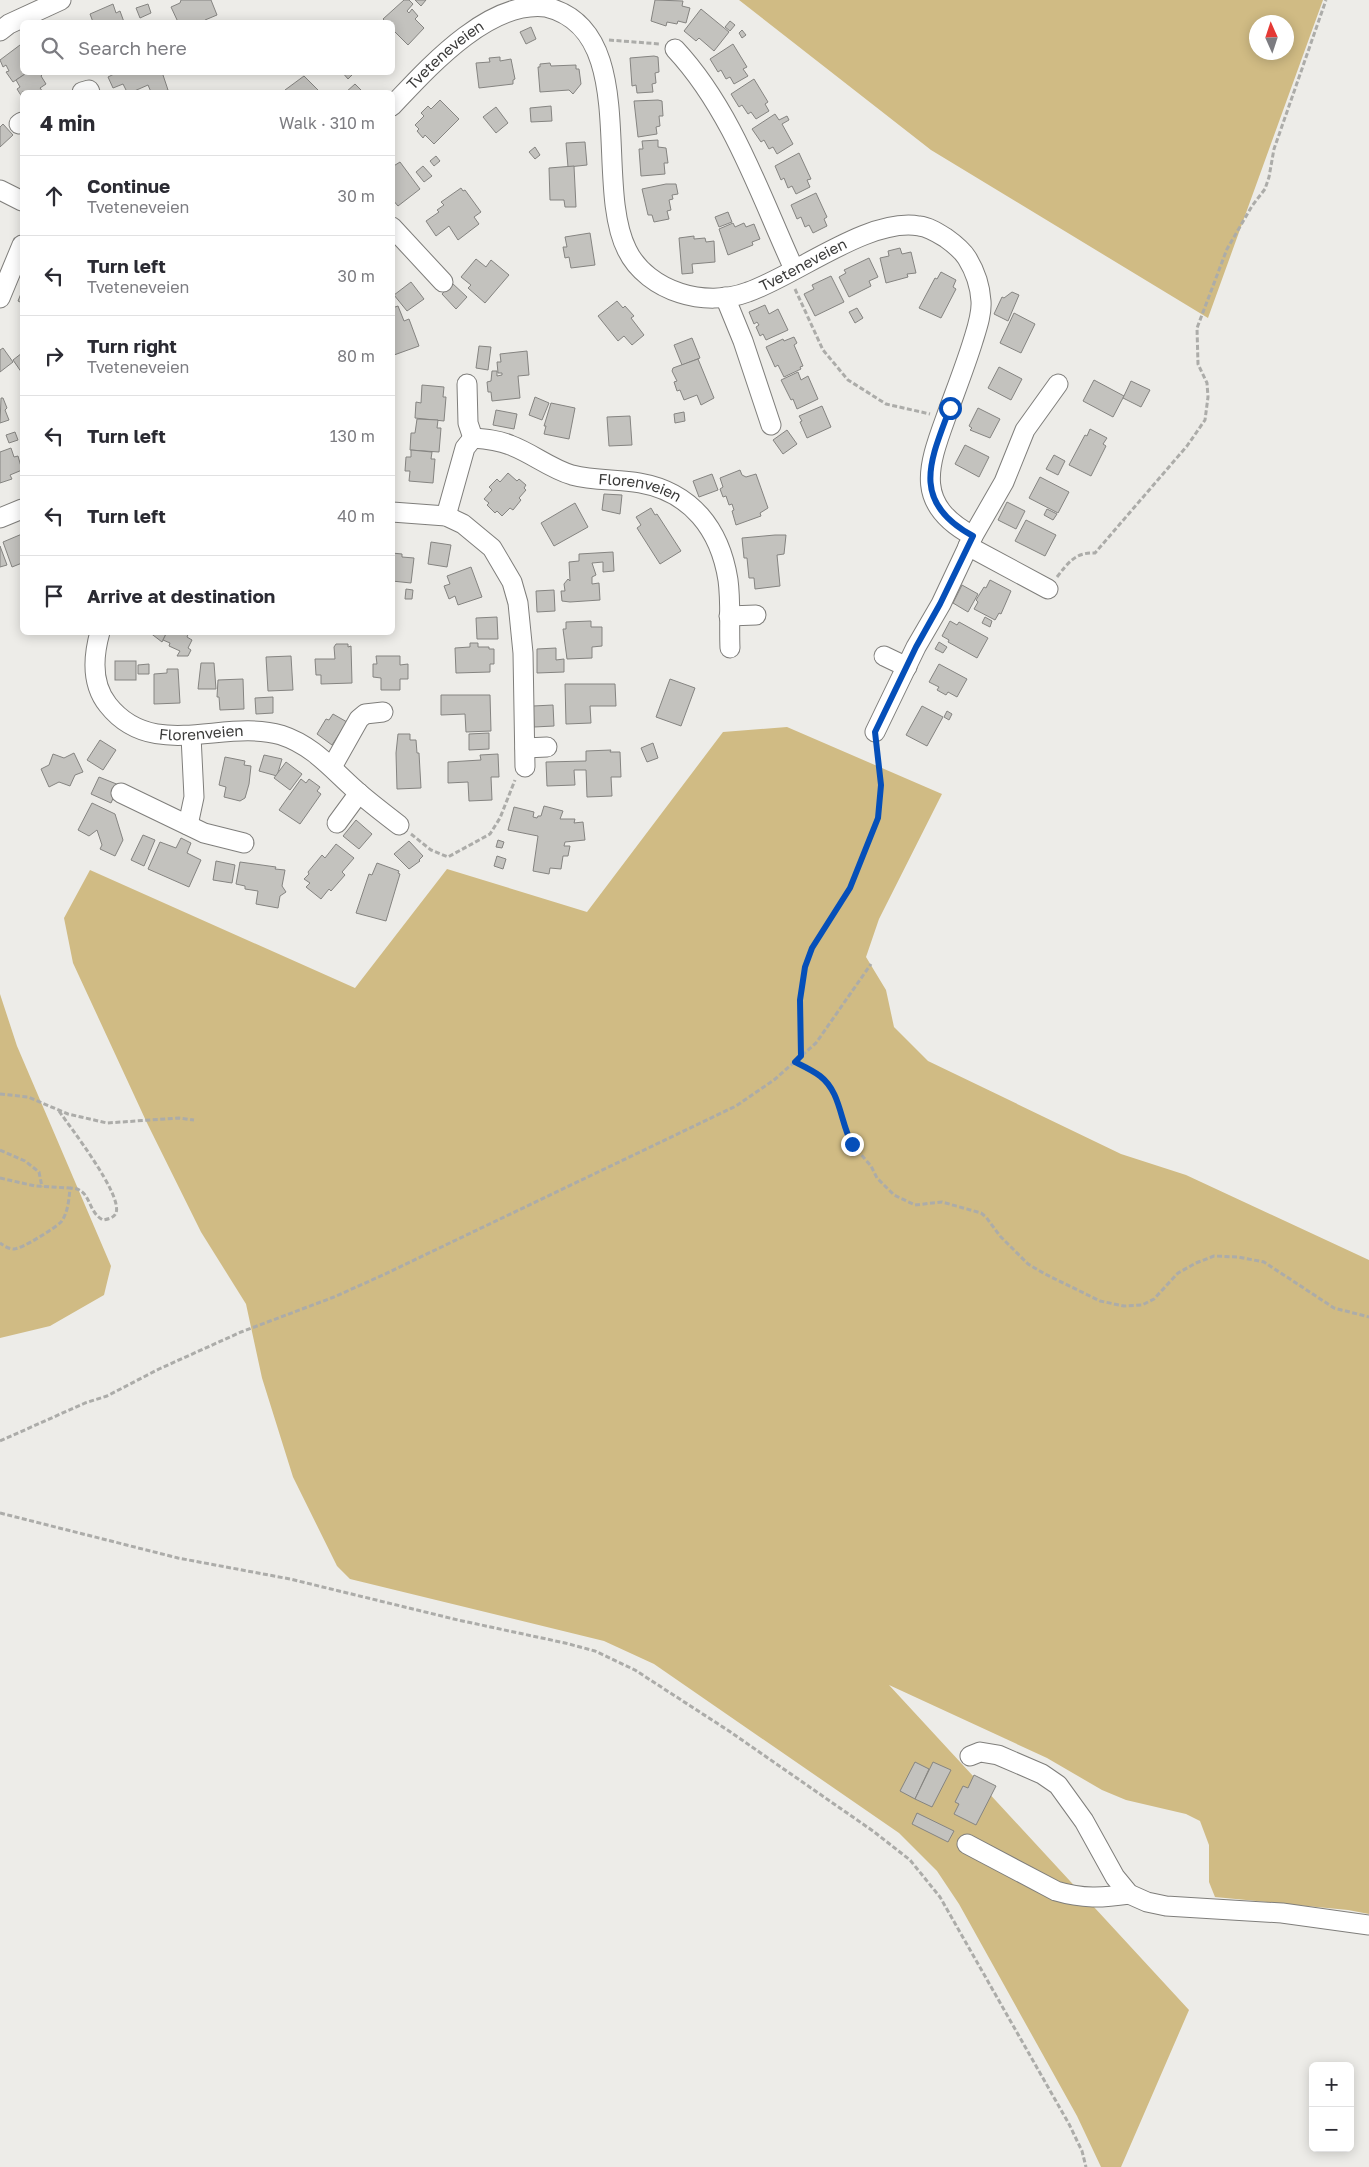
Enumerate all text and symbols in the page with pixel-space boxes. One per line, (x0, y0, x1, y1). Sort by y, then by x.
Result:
north arrow (1249, 15, 1294, 60)
street label: Tveteneveien (402, 16, 487, 93)
search box (20, 20, 395, 75)
icon: search (38, 34, 66, 62)
text: Search here (78, 36, 187, 59)
text: 4 min (40, 110, 95, 136)
text: Walk · 310 m (279, 113, 375, 133)
text: Continue (87, 174, 170, 197)
icon: ahead (40, 182, 68, 210)
text: 30 m (338, 186, 375, 206)
text: Tveteneveien (87, 197, 189, 217)
street label: Tveteneveien (756, 234, 849, 294)
text: Turn left (87, 254, 166, 277)
icon: left (40, 262, 68, 290)
text: 30 m (338, 266, 375, 286)
text: Tveteneveien (87, 277, 189, 297)
text: Turn right (87, 334, 177, 357)
icon: right (40, 342, 68, 370)
text: 80 m (337, 346, 375, 366)
text: Tveteneveien (87, 357, 189, 377)
route start (939, 397, 962, 420)
icon: left (40, 422, 68, 450)
text: Turn left (87, 424, 166, 447)
text: 130 m (330, 426, 375, 446)
street label: Florenveien (598, 469, 685, 505)
icon: left (40, 502, 68, 530)
text: Turn left (87, 504, 166, 527)
text: 40 m (337, 506, 375, 526)
icon: arrive (40, 582, 68, 610)
text: Arrive at destination (87, 584, 275, 607)
street label: Florenveien (158, 721, 244, 743)
route end (841, 1133, 864, 1156)
map controls (1309, 2062, 1354, 2152)
button: + (1309, 2062, 1354, 2107)
button: − (1309, 2107, 1354, 2152)

